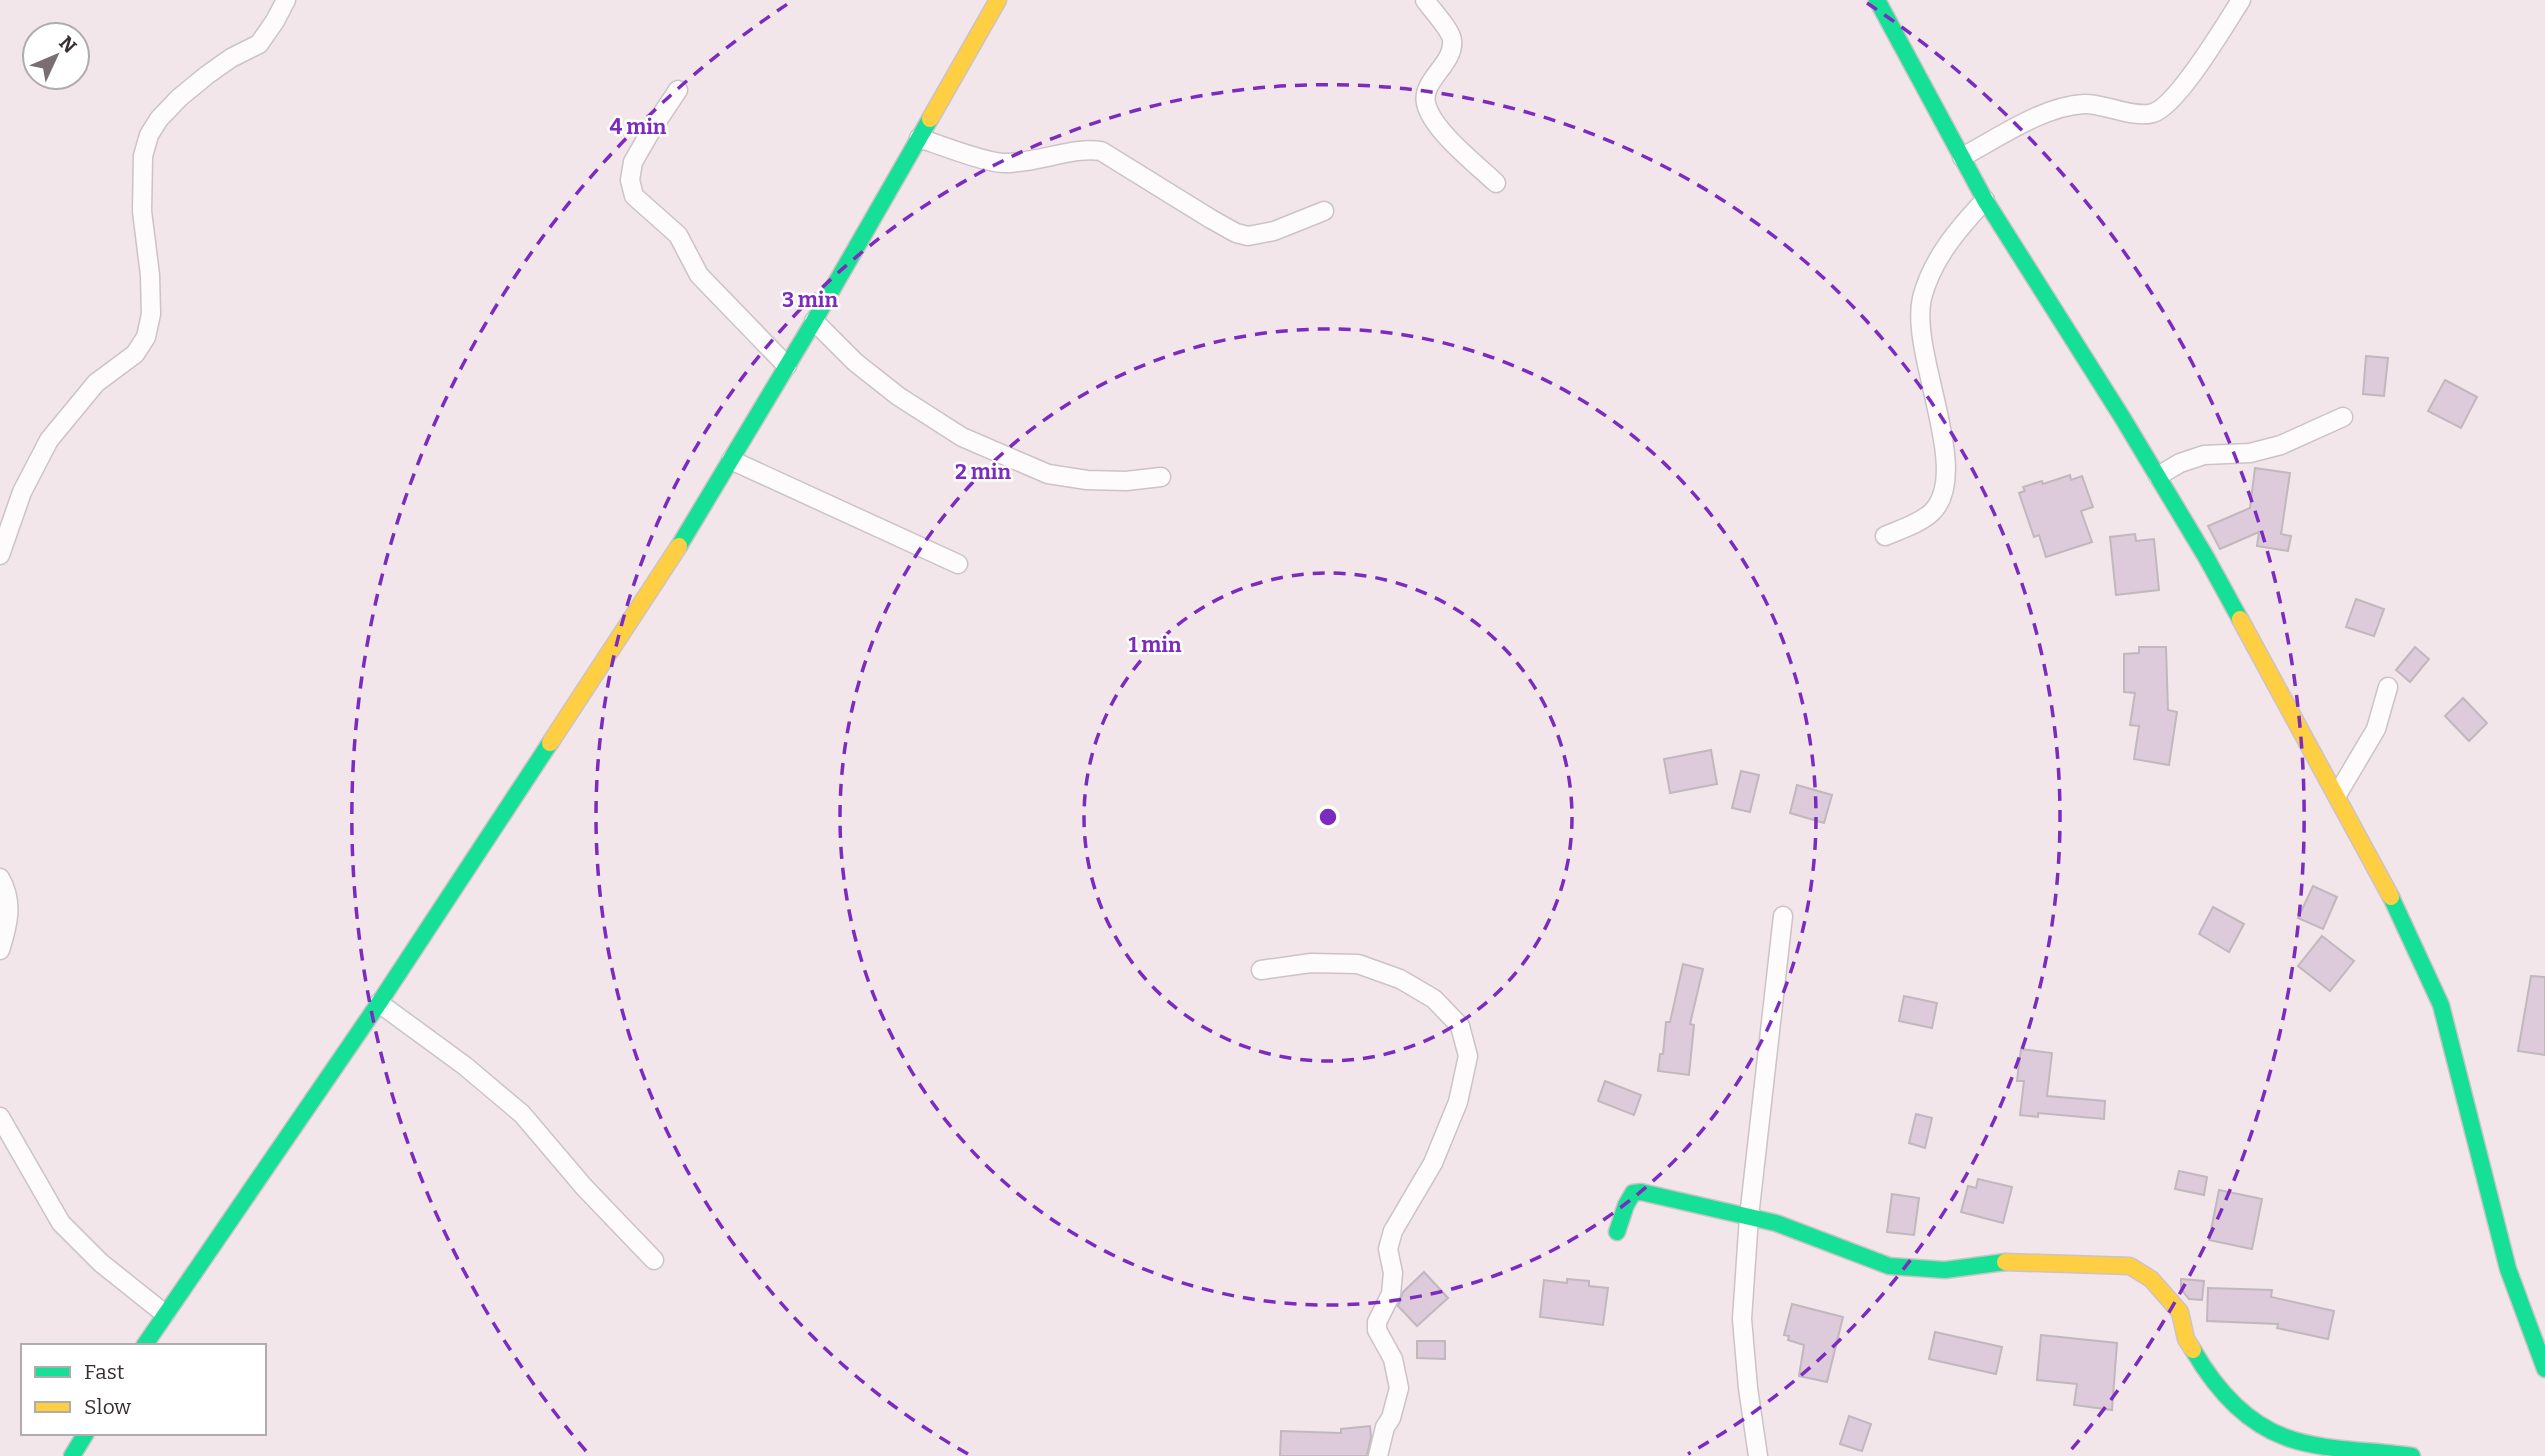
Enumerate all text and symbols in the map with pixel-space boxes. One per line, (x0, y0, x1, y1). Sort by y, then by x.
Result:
north arrow (21, 21, 91, 91)
text: N (55, 31, 81, 58)
text: 4 min (610, 114, 667, 140)
text: 3 min (782, 287, 839, 313)
text: 2 min (955, 459, 1011, 485)
text: 1 min (1128, 632, 1182, 658)
centre of rings (1316, 805, 1340, 829)
legend (21, 1344, 266, 1435)
text: Fast (84, 1359, 125, 1385)
text: Slow (84, 1394, 131, 1420)

